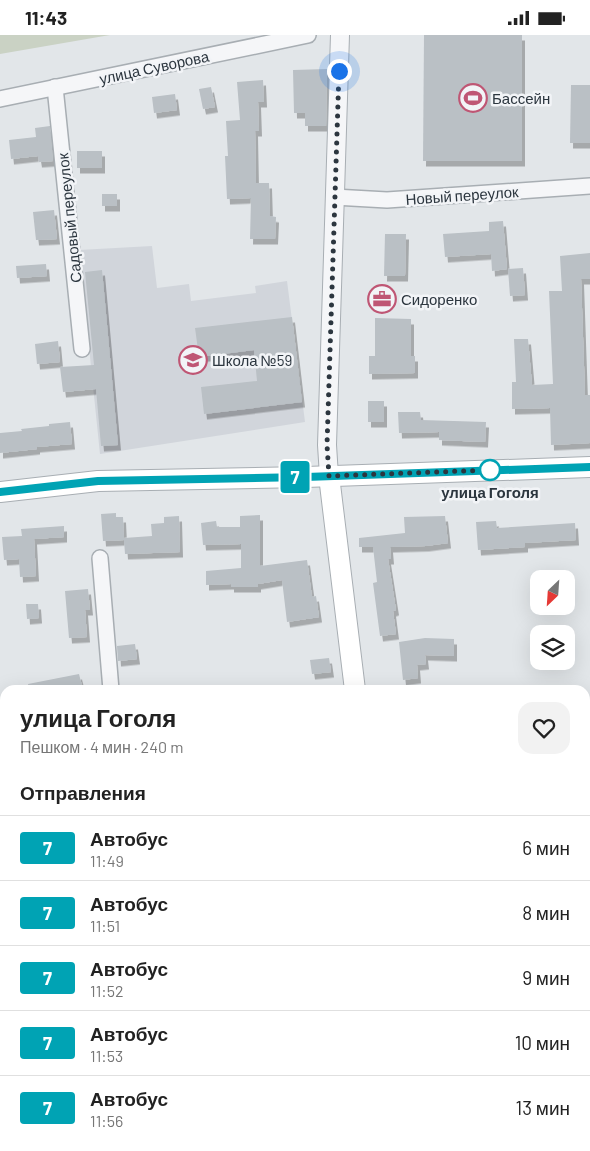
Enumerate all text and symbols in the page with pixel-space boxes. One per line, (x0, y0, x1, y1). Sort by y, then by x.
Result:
text: 11:43 (25, 6, 67, 29)
street label: улица Суворова (98, 46, 211, 87)
your location (327, 59, 352, 84)
sports icon: Бассейн (458, 83, 488, 113)
place label: Бассейн (492, 89, 550, 107)
street label: Садовый переулок (53, 152, 85, 284)
street label: Новый переулок (405, 182, 520, 208)
office icon: Сидоренко (367, 284, 397, 314)
place label: Сидоренко (401, 290, 477, 308)
school or university icon: Школа №59 (178, 345, 208, 375)
place label: Школа №59 (212, 351, 292, 369)
marker: улица Гоголя (479, 459, 501, 481)
line badge: 7 (279, 461, 311, 493)
text: 7 (291, 466, 299, 488)
place label: улица Гоголя (441, 483, 539, 501)
north arrow (530, 570, 575, 615)
map controls (530, 570, 575, 670)
button: layers (530, 625, 575, 670)
button: heart (518, 702, 570, 754)
text: улица Гоголя (20, 703, 176, 732)
text: Пешком · 4 мин · 240 m (20, 737, 184, 756)
text: Отправления (20, 781, 146, 804)
text: Автобус (90, 827, 168, 850)
text: 6 мин (522, 836, 570, 859)
text: 7 (43, 837, 52, 859)
text: 11:49 (90, 851, 124, 870)
text: Автобус (90, 892, 168, 915)
text: 8 мин (522, 901, 570, 924)
text: 7 (43, 902, 52, 924)
text: 11:51 (90, 916, 120, 935)
text: Автобус (90, 957, 168, 980)
text: 9 мин (522, 966, 570, 989)
text: 7 (43, 967, 52, 989)
text: 11:52 (90, 981, 123, 1000)
text: Автобус (90, 1022, 168, 1045)
text: 10 мин (515, 1031, 570, 1054)
text: 7 (43, 1032, 52, 1054)
text: 11:53 (90, 1046, 123, 1065)
text: Автобус (90, 1087, 168, 1110)
text: 13 мин (516, 1096, 570, 1119)
text: 7 (43, 1097, 52, 1119)
text: 11:56 (90, 1111, 123, 1130)

